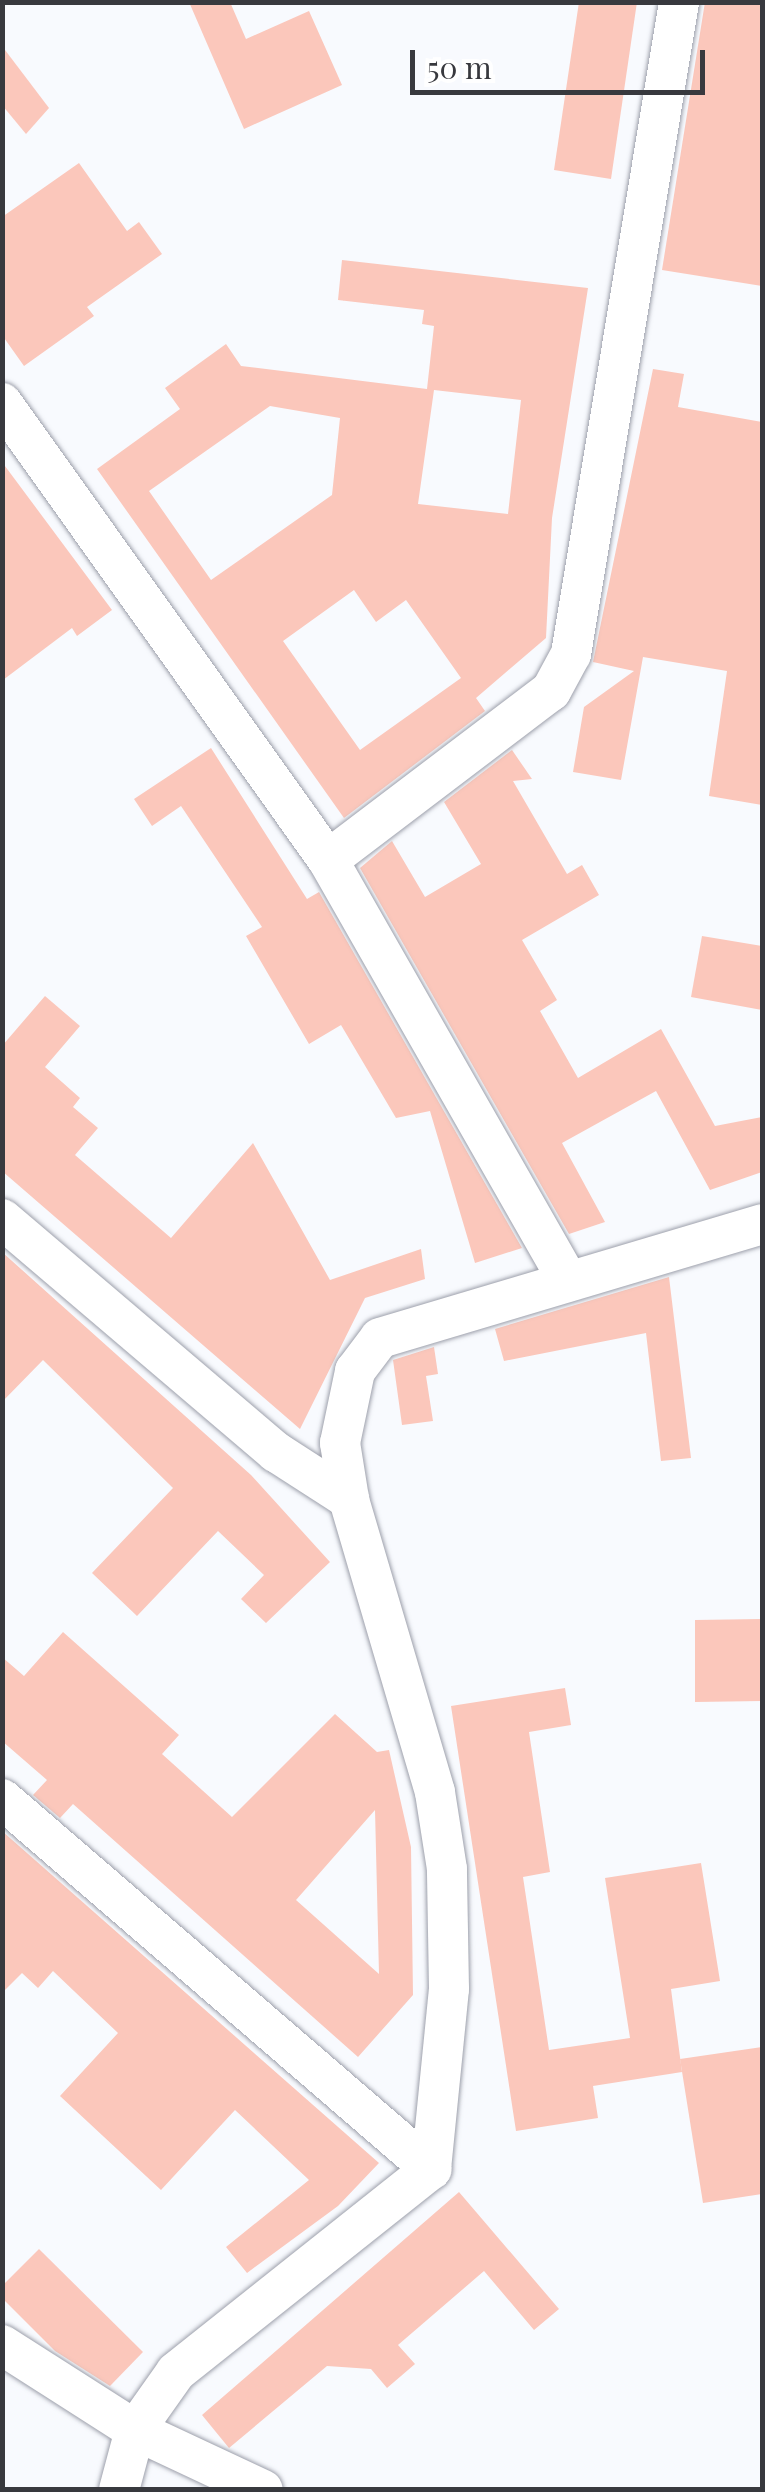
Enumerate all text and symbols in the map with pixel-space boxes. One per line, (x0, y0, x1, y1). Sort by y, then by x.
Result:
scale bar (415, 30, 710, 92)
text: 50 m (427, 47, 492, 87)

